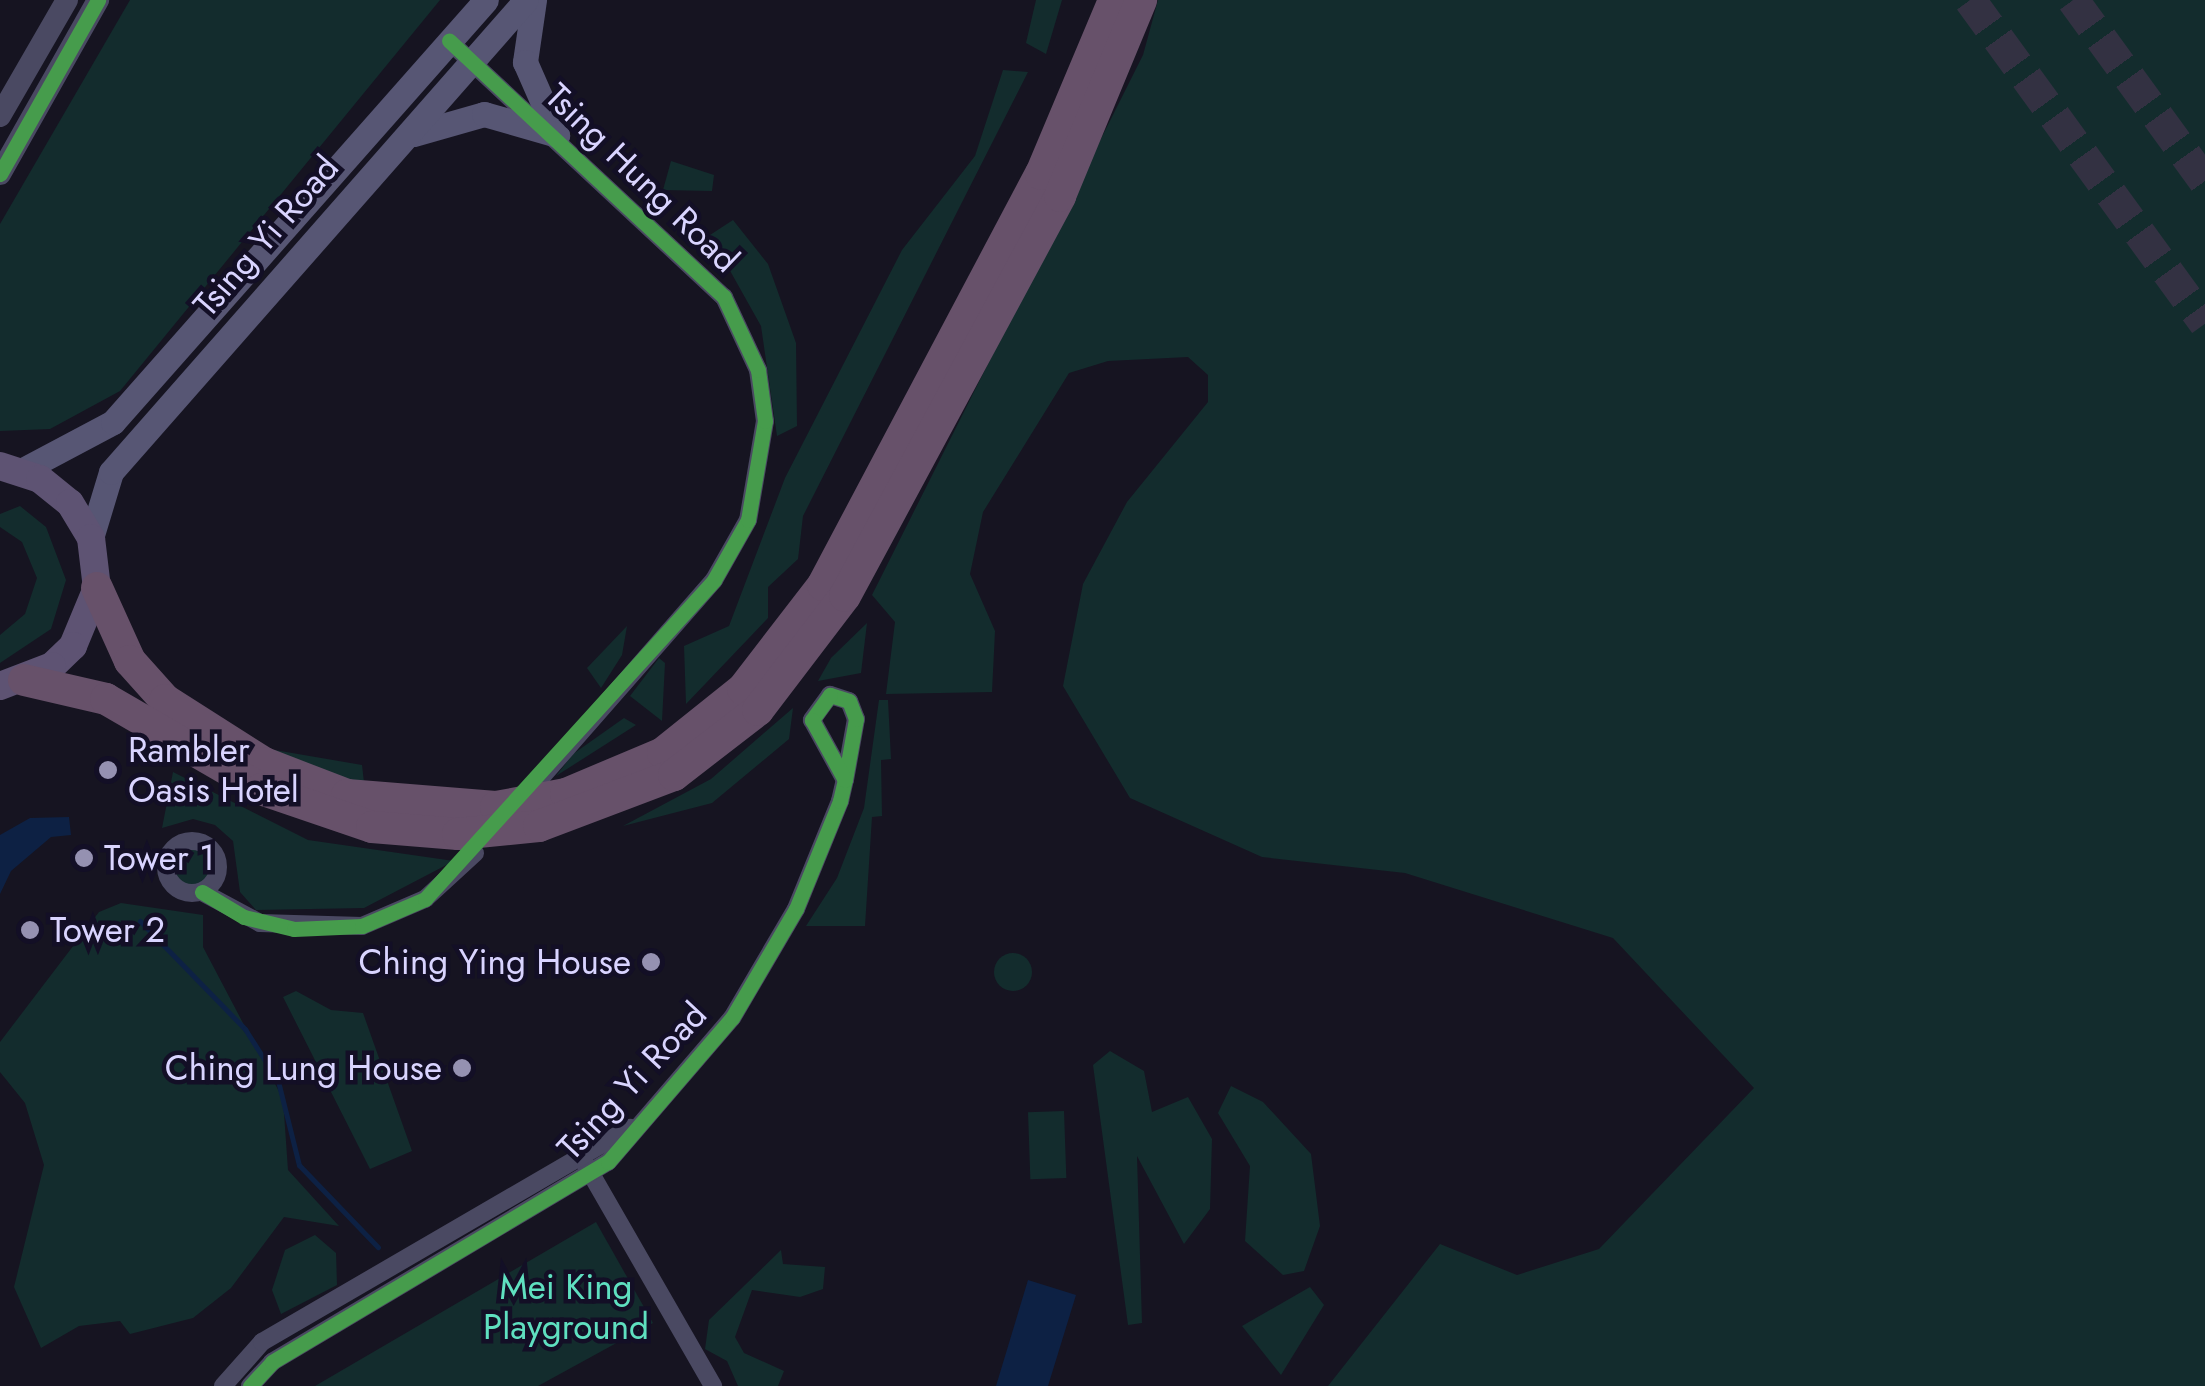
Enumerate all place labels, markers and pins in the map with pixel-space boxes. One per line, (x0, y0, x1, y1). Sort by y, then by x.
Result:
place label: Rambler Oasis Hotel (128, 729, 299, 811)
marker: Rambler Oasis Hotel (97, 759, 119, 781)
place label: Tower 1 (104, 837, 215, 879)
marker: Tower 1 (73, 847, 95, 869)
place label: Tower 2 (50, 909, 165, 951)
marker: Tower 2 (19, 919, 41, 941)
place label: Ching Ying House (359, 941, 631, 983)
marker: Ching Ying House (640, 951, 662, 973)
place label: Ching Lung House (165, 1047, 442, 1089)
marker: Ching Lung House (451, 1057, 473, 1079)

